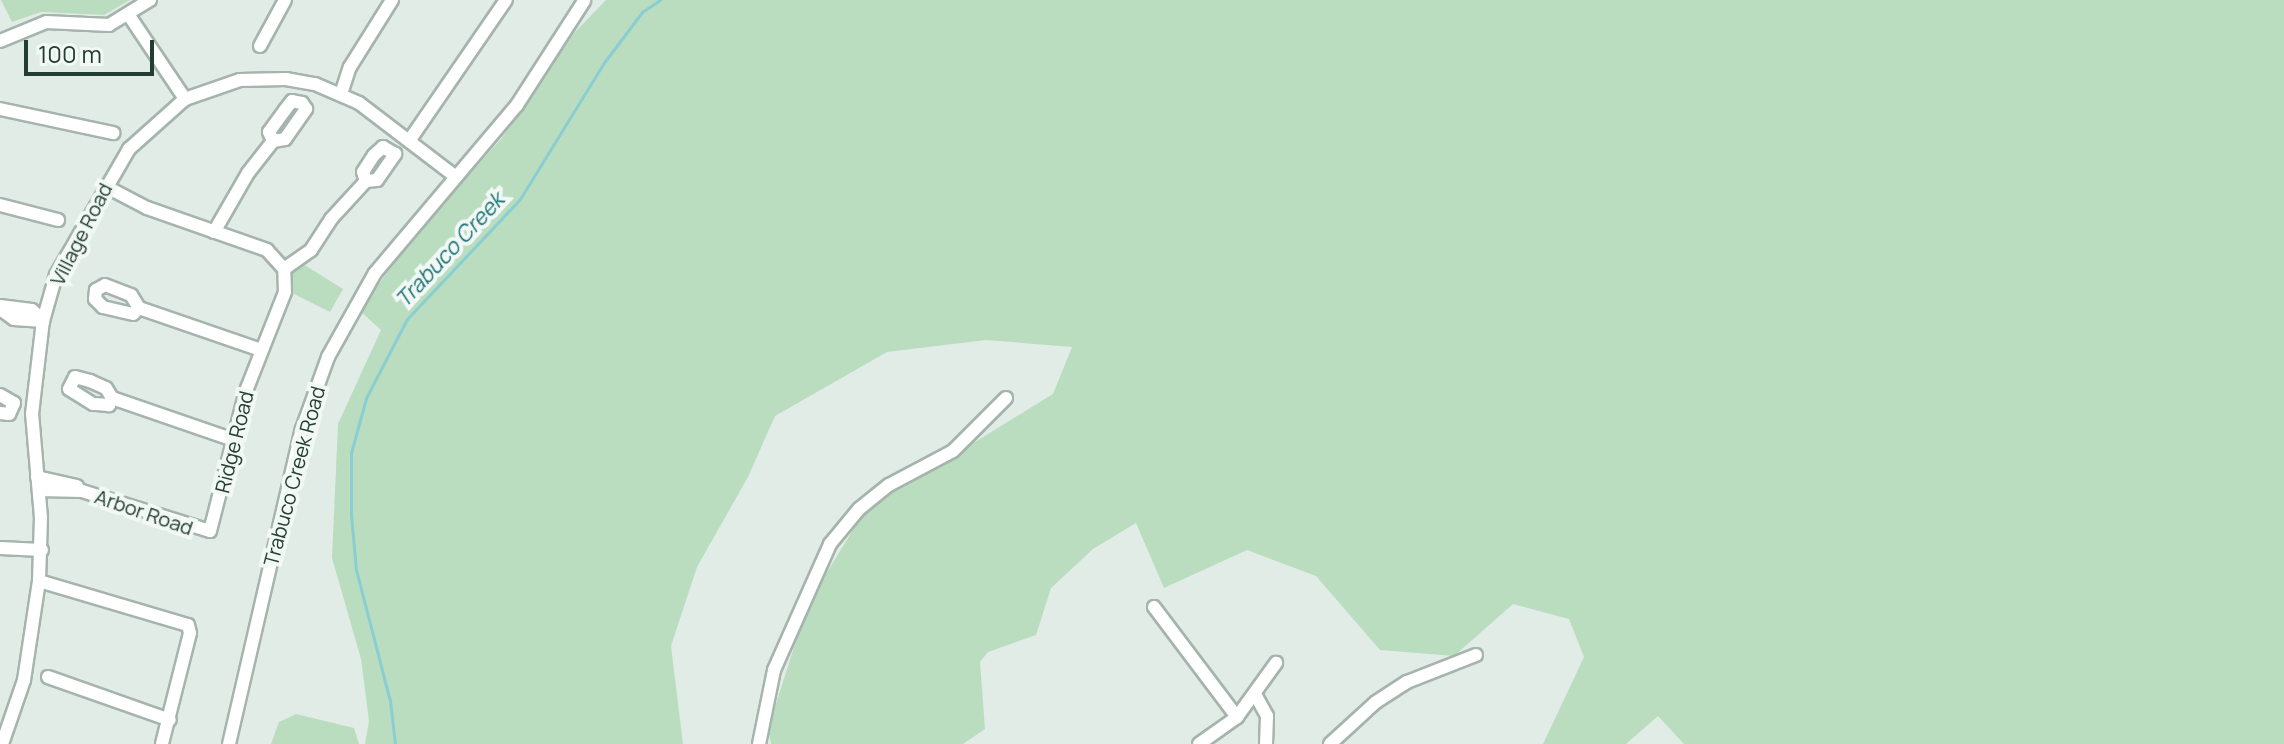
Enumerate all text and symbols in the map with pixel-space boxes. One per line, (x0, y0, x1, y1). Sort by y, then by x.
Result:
scale bar (28, 24, 158, 74)
text: 100 m (38, 37, 102, 70)
street label: Village Road (45, 179, 117, 289)
water label: Trabuco Creek (390, 187, 510, 313)
street label: Trabuco Creek Road (258, 383, 330, 569)
street label: Ridge Road (210, 389, 258, 495)
street label: Arbor Road (92, 484, 196, 540)

